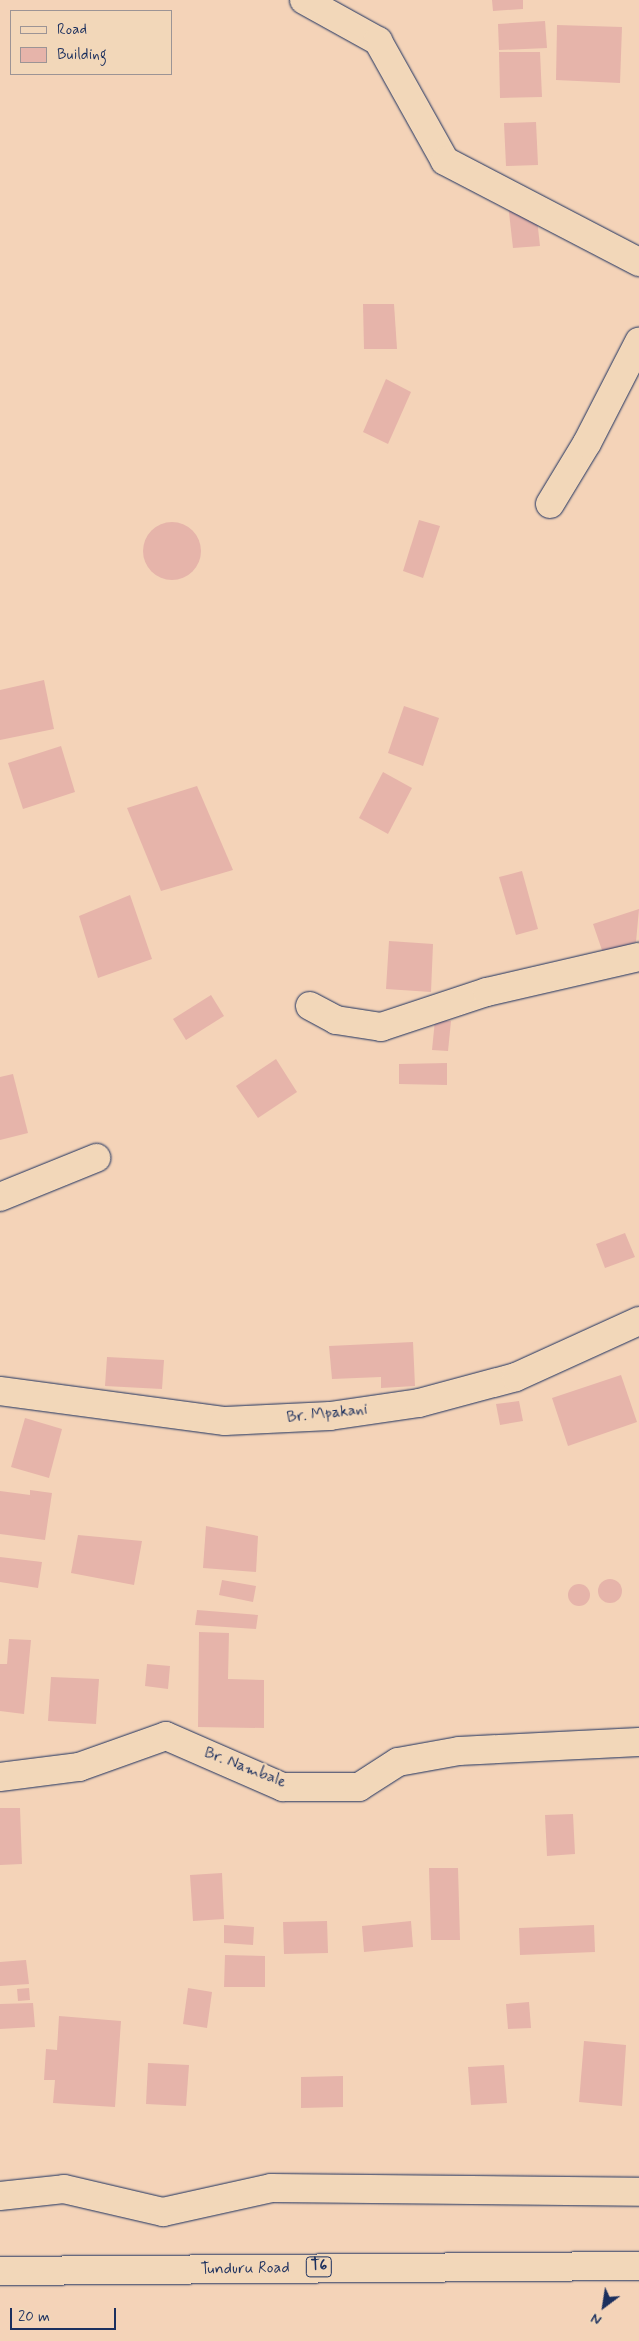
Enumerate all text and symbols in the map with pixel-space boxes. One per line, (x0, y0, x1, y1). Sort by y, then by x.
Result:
legend (10, 10, 172, 75)
text: Road (57, 20, 87, 40)
text: Building (57, 45, 107, 65)
street label: Br. Mpakani (286, 1400, 368, 1428)
street label: Br. Nambale (201, 1744, 289, 1792)
road number: T6 (305, 2254, 333, 2280)
street label: Tunduru Road (200, 2259, 290, 2279)
north arrow (579, 2281, 629, 2331)
scale bar (12, 2298, 119, 2330)
text: 20 m (18, 2307, 50, 2327)
text: N (588, 2309, 605, 2329)

